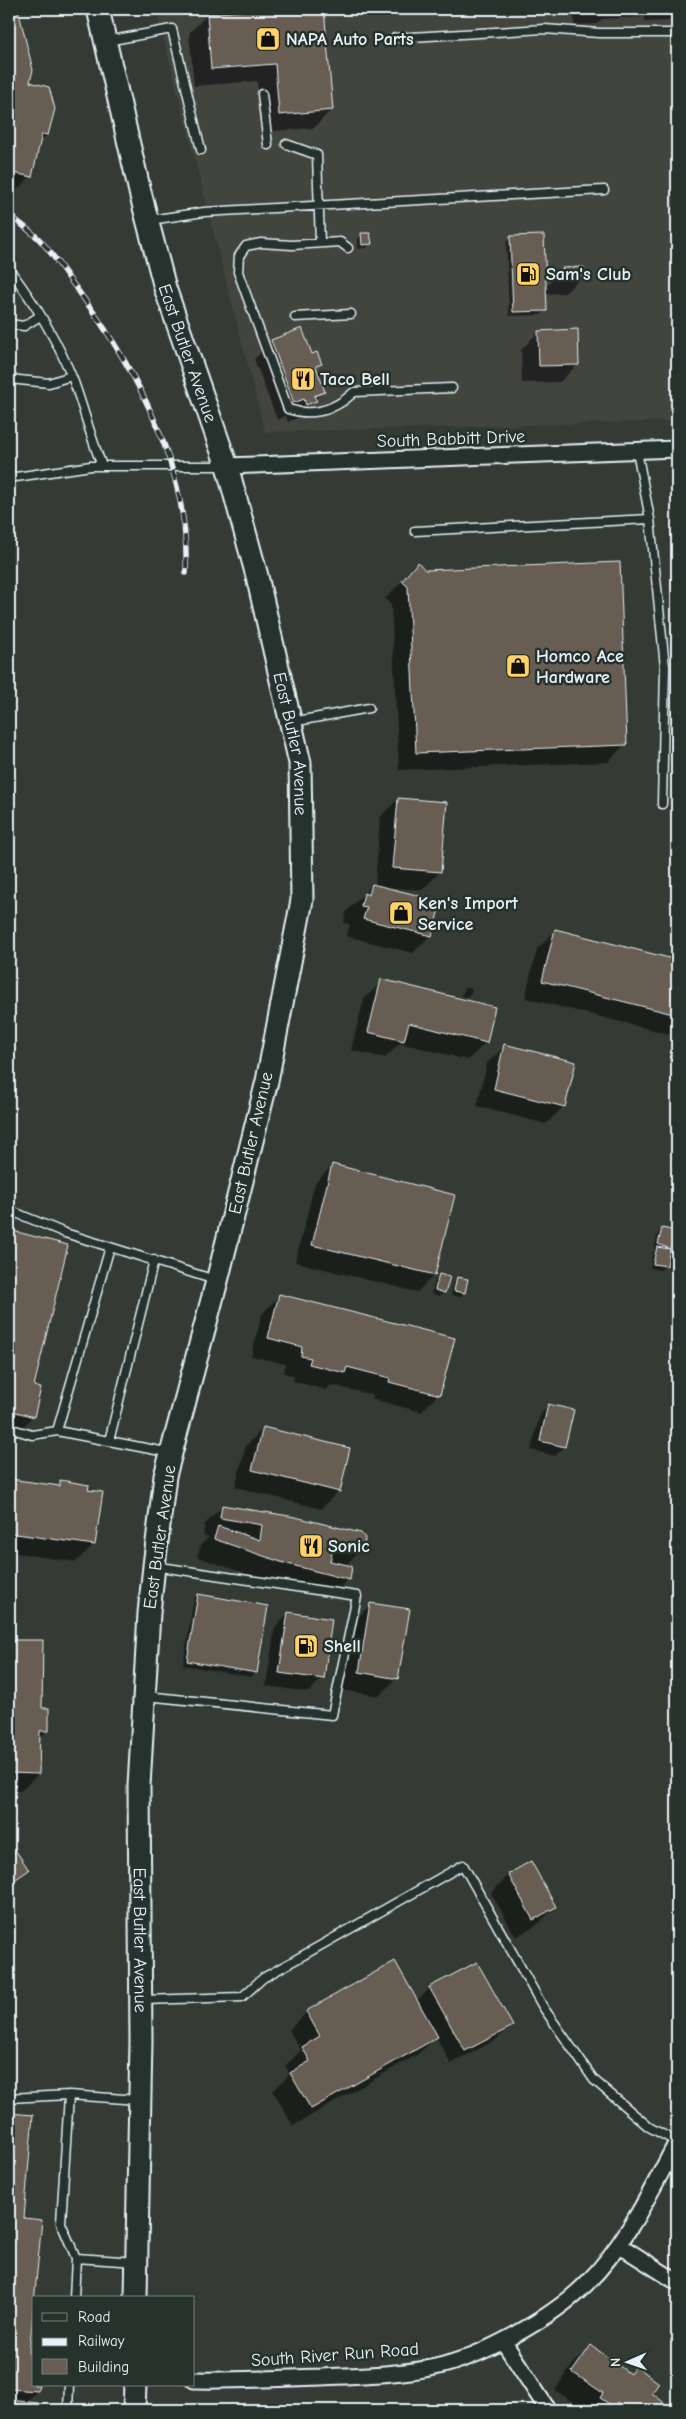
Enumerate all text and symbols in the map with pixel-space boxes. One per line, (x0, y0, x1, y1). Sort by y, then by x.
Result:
shop icon: NAPA Auto Parts (255, 26, 281, 52)
place label: NAPA Auto Parts (286, 29, 414, 50)
fuel station icon: Sam's Club (515, 261, 541, 287)
place label: Sam's Club (546, 264, 631, 285)
street label: East Butler Avenue (154, 281, 222, 425)
restaurant icon: Taco Bell (290, 366, 316, 392)
place label: Taco Bell (320, 369, 390, 390)
street label: South Babbitt Drive (377, 426, 525, 452)
place label: Homco Ace Hardware (536, 646, 624, 688)
shop icon: Homco Ace Hardware (505, 653, 531, 679)
street label: East Butler Avenue (269, 670, 311, 815)
place label: Ken's Import Service (418, 893, 519, 935)
shop icon: Ken's Import Service (388, 900, 414, 926)
street label: East Butler Avenue (224, 1070, 278, 1216)
street label: East Butler Avenue (139, 1464, 181, 1610)
restaurant icon: Sonic (298, 1533, 324, 1559)
place label: Sonic (328, 1536, 370, 1557)
fuel station icon: Shell (293, 1633, 319, 1659)
place label: Shell (324, 1636, 361, 1657)
street label: East Butler Avenue (129, 1867, 151, 2013)
legend (32, 2296, 195, 2386)
text: Road (78, 2308, 110, 2326)
text: Railway (78, 2332, 125, 2350)
north arrow (604, 2336, 654, 2386)
street label: South River Run Road (250, 2339, 420, 2371)
text: Building (78, 2358, 129, 2376)
text: N (607, 2358, 624, 2367)

